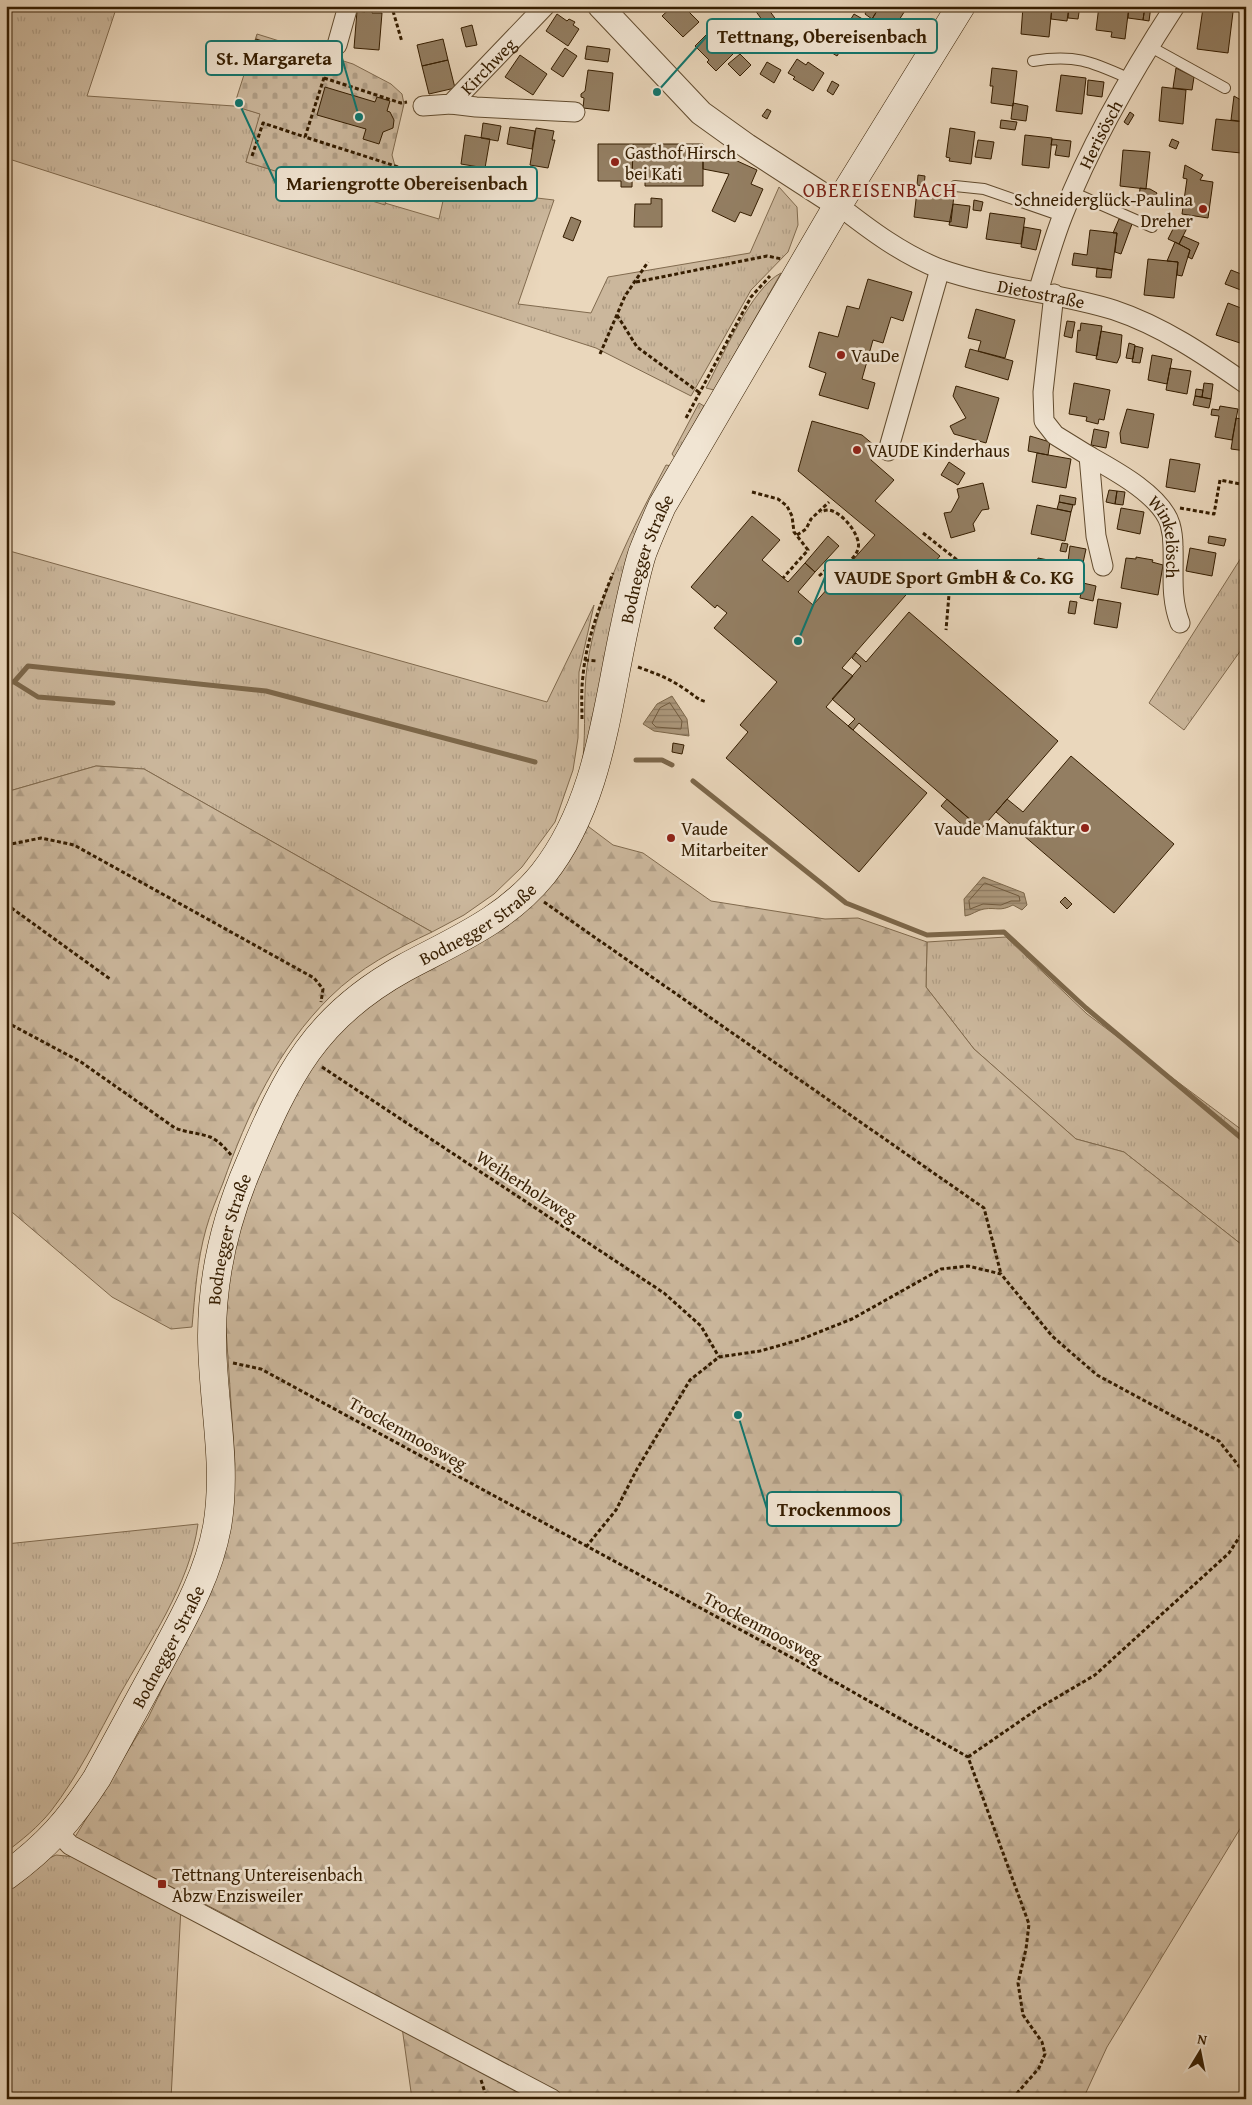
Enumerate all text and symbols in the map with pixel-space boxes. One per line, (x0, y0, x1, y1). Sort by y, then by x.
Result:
callout: Tettnang, Obereisenbach (707, 19, 937, 53)
text: Tettnang, Obereisenbach (717, 22, 928, 50)
street label: Kirchweg (453, 31, 522, 101)
callout: St. Margareta (206, 41, 342, 75)
text: St. Margareta (216, 44, 332, 72)
street label: Herisösch (1071, 95, 1129, 173)
place label: Gasthof Hirsch bei Kati (625, 139, 736, 187)
marker: Gasthof Hirsch bei Kati (609, 156, 621, 168)
callout: Mariengrotte Obereisenbach (276, 167, 537, 201)
text: Mariengrotte Obereisenbach (286, 169, 529, 197)
district label: OBEREISENBACH (803, 175, 957, 204)
place label: Schneiderglück-Paulina Dreher (1014, 186, 1194, 234)
marker: Schneiderglück-Paulina Dreher (1197, 203, 1209, 215)
street label: Dietostraße (995, 271, 1088, 315)
place label: VauDe (851, 342, 899, 369)
marker: VauDe (835, 349, 847, 361)
place label: VAUDE Kinderhaus (867, 437, 1010, 464)
marker: VAUDE Kinderhaus (851, 444, 863, 456)
street label: Bodnegger Straße (612, 488, 680, 626)
street label: Winkelösch (1142, 488, 1187, 579)
callout: VAUDE Sport GmbH & Co. KG (825, 560, 1084, 594)
text: VAUDE Sport GmbH & Co. KG (834, 563, 1074, 591)
place label: Vaude Mitarbeiter (681, 815, 769, 863)
place label: Vaude Manufaktur (934, 815, 1076, 842)
marker: Vaude Manufaktur (1079, 822, 1091, 834)
marker: Vaude Mitarbeiter (665, 832, 677, 844)
street label: Bodnegger Straße (414, 876, 542, 972)
street label: Weiherholzweg (471, 1143, 583, 1229)
street label: Bodnegger Straße (200, 1169, 258, 1306)
street label: Trockenmoosweg (344, 1389, 472, 1477)
callout: Trockenmoos (767, 1492, 901, 1526)
text: Trockenmoos (777, 1495, 891, 1523)
street label: Bodnegger Straße (124, 1581, 211, 1713)
street label: Trockenmoosweg (699, 1584, 827, 1670)
place label: Tettnang Untereisenbach Abzw Enzisweiler (172, 1861, 363, 1909)
marker: Tettnang Untereisenbach Abzw Enzisweiler (156, 1878, 168, 1890)
north arrow (1174, 2028, 1224, 2078)
text: N (1196, 2029, 1209, 2050)

